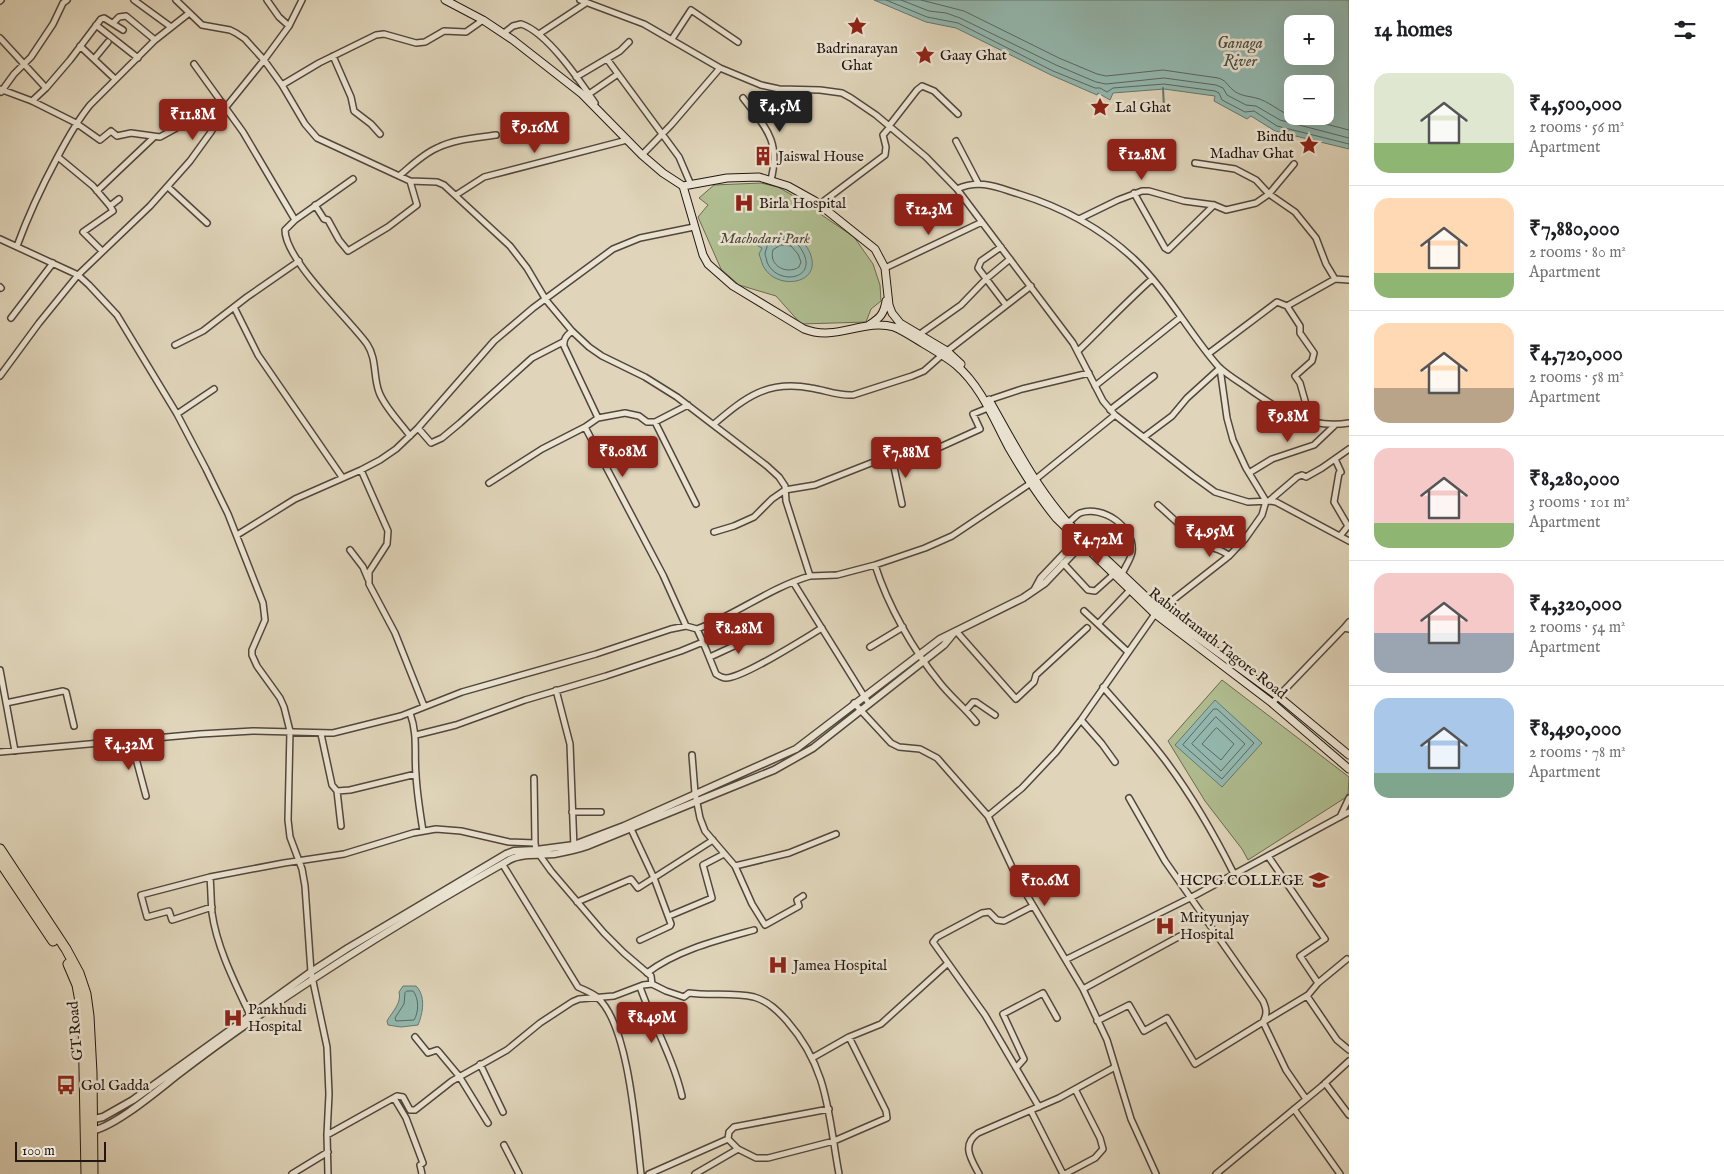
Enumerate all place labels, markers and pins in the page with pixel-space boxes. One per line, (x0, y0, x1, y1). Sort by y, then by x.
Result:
place icon: Badrinarayan Ghat (846, 15, 868, 37)
place label: Badrinarayan Ghat (816, 39, 898, 75)
place icon: Gaay Ghat (914, 44, 936, 66)
place label: Gaay Ghat (940, 46, 1007, 65)
pin: ₹4.5M (745, 90, 815, 133)
place icon: Lal Ghat (1089, 96, 1111, 118)
pin: ₹11.8M (152, 98, 234, 141)
place label: Lal Ghat (1115, 98, 1171, 117)
pin: ₹9.16M (494, 112, 576, 154)
place label: Bindu Madhav Ghat (1210, 127, 1294, 163)
place icon: Bindu Madhav Ghat (1298, 134, 1320, 156)
pin: ₹12.8M (1101, 138, 1183, 181)
building icon: Jaiswal House (752, 145, 774, 167)
place label: Jaiswal House (776, 147, 864, 166)
hospital icon: Birla Hospital (733, 192, 755, 214)
place label: Birla Hospital (759, 194, 847, 213)
pin: ₹12.3M (888, 194, 970, 236)
pin: ₹9.8M (1253, 400, 1323, 443)
pin: ₹8.08M (582, 436, 664, 478)
pin: ₹7.88M (865, 436, 947, 479)
pin: ₹4.95M (1169, 516, 1251, 558)
pin: ₹4.72M (1057, 524, 1139, 566)
pin: ₹8.28M (698, 612, 780, 655)
pin: ₹4.32M (88, 728, 170, 771)
pin: ₹10.6M (1004, 864, 1086, 907)
school or university icon: HCPG COLLEGE (1308, 869, 1330, 891)
place label: HCPG COLLEGE (1180, 871, 1304, 890)
place label: Mrityunjay Hospital (1180, 908, 1250, 944)
hospital icon: Mrityunjay Hospital (1154, 915, 1176, 937)
hospital icon: Jamea Hospital (767, 954, 789, 976)
place label: Jamea Hospital (791, 956, 888, 975)
place label: Pankhudi Hospital (248, 1000, 307, 1036)
pin: ₹8.49M (611, 1002, 693, 1044)
hospital icon: Pankhudi Hospital (222, 1007, 244, 1029)
bus stop icon: Gol Gadda (55, 1074, 77, 1096)
place label: Gol Gadda (81, 1076, 150, 1095)

